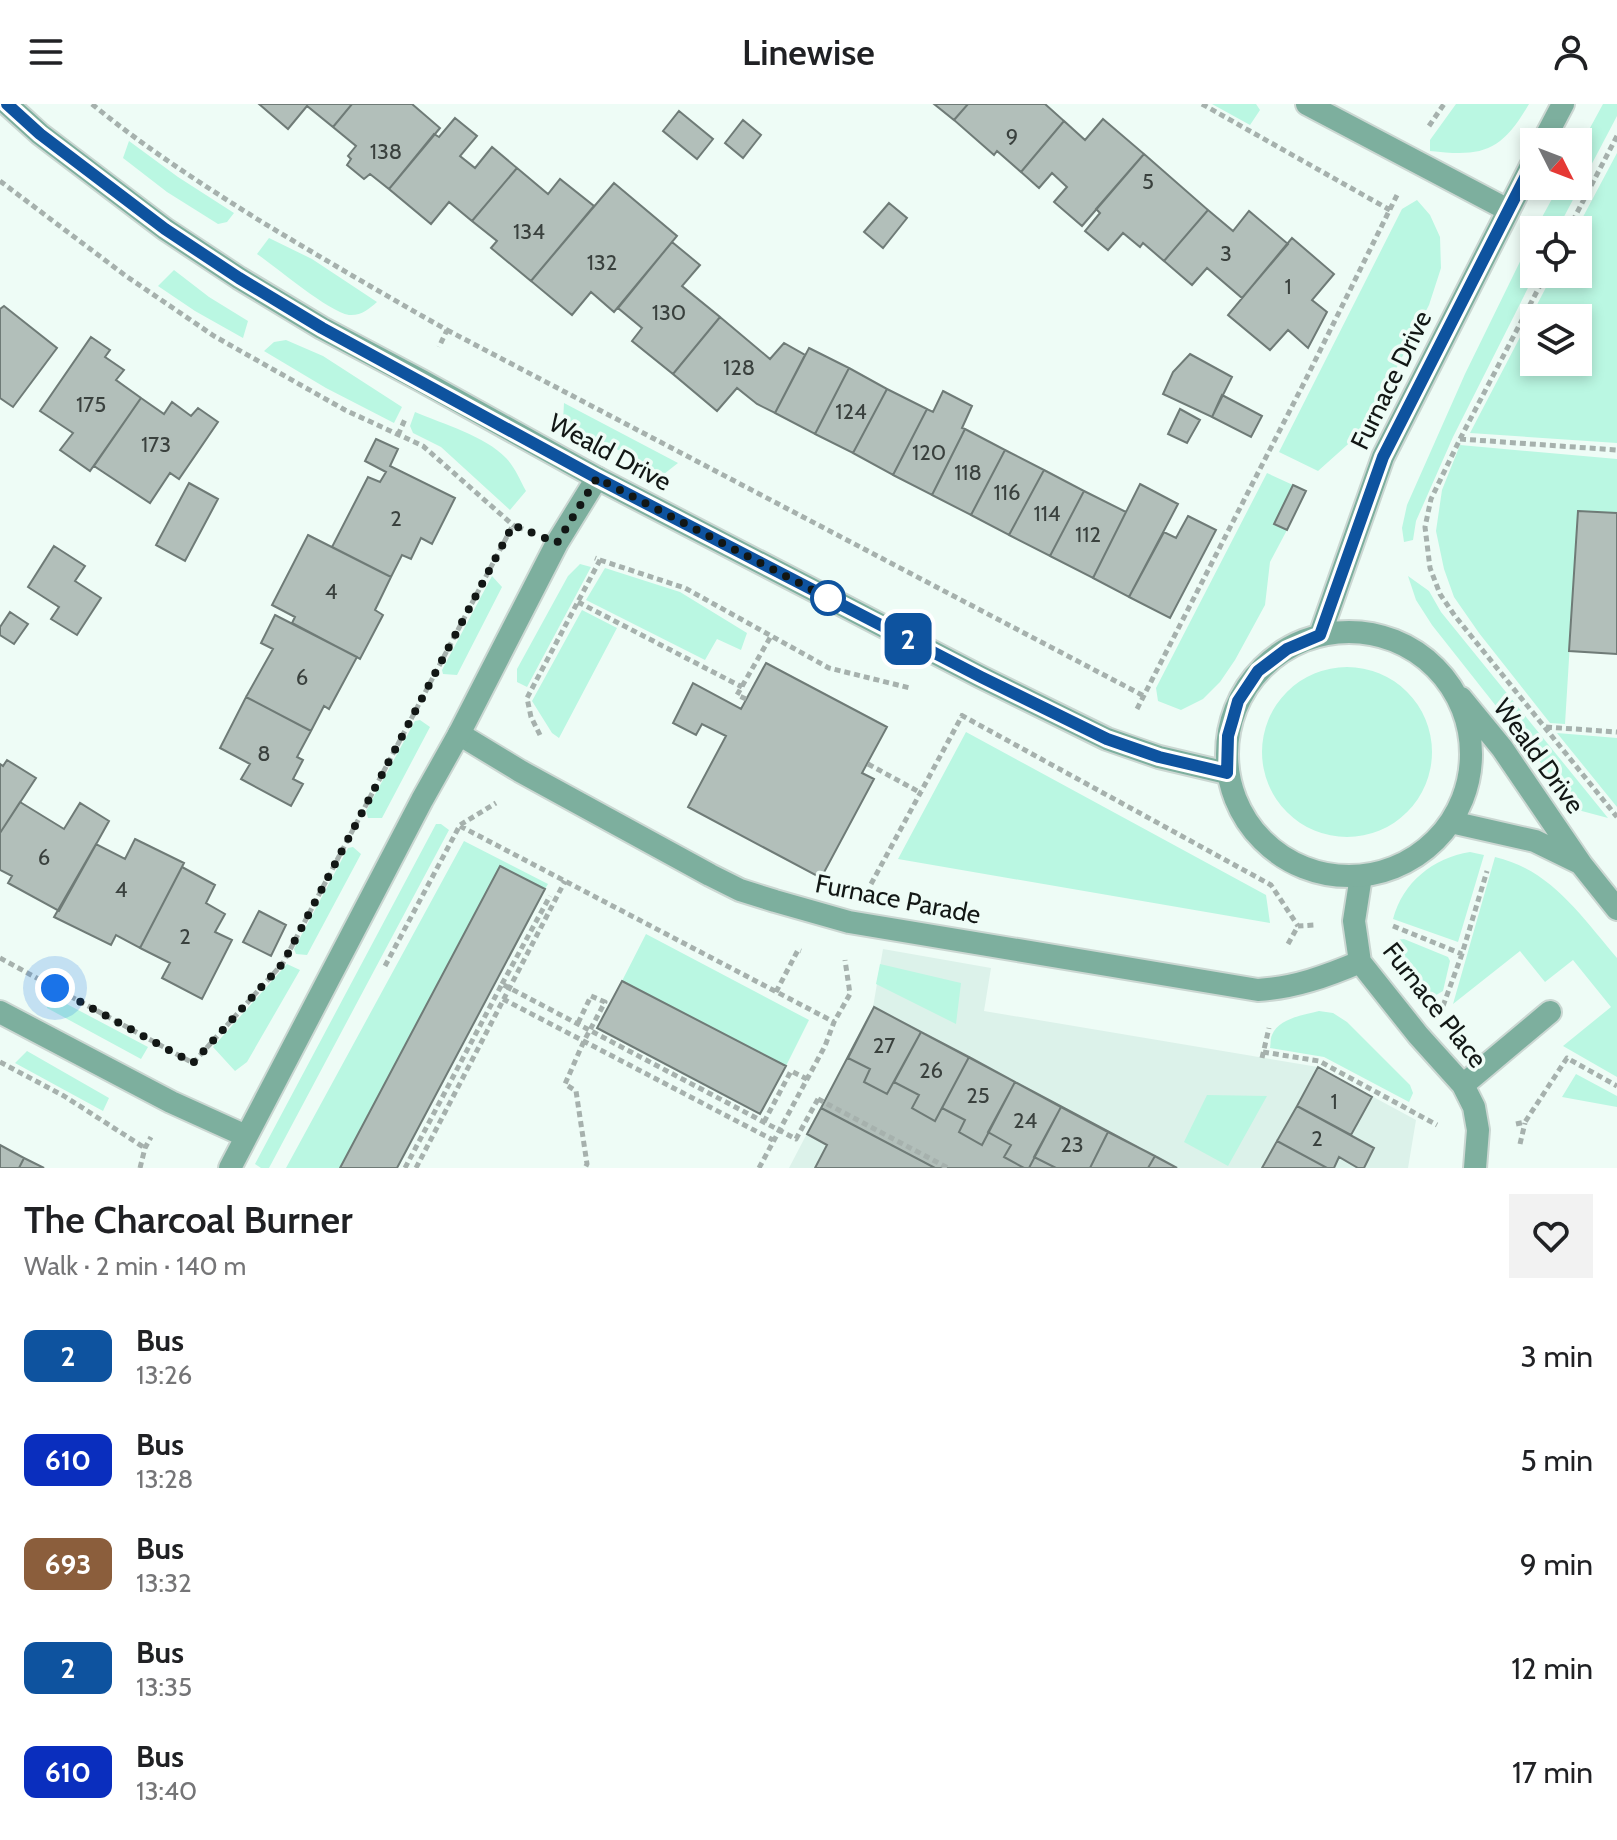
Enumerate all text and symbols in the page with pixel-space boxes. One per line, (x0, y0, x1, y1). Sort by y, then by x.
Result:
icon: menu (24, 30, 68, 74)
text: Linewise (742, 30, 875, 74)
icon: person (1549, 30, 1593, 74)
house number: 9 (1006, 123, 1018, 150)
north arrow (1520, 128, 1592, 200)
map controls (1520, 128, 1592, 376)
house number: 138 (370, 138, 402, 165)
house number: 5 (1142, 168, 1154, 195)
button: locate (1520, 216, 1592, 288)
house number: 134 (513, 218, 545, 245)
house number: 3 (1220, 240, 1232, 267)
house number: 132 (587, 249, 617, 276)
house number: 1 (1284, 273, 1292, 300)
house number: 130 (652, 299, 686, 326)
button: layers (1520, 304, 1592, 376)
street label: Furnace Drive (1344, 305, 1438, 455)
house number: 128 (723, 354, 755, 381)
house number: 175 (76, 391, 106, 418)
house number: 124 (835, 398, 867, 425)
street label: Weald Drive (543, 406, 677, 498)
house number: 173 (141, 431, 171, 458)
house number: 120 (912, 439, 946, 466)
house number: 118 (954, 459, 982, 486)
house number: 116 (994, 479, 1020, 506)
house number: 114 (1033, 500, 1061, 527)
house number: 2 (390, 505, 402, 532)
house number: 112 (1075, 521, 1101, 548)
house number: 4 (325, 578, 338, 605)
unlabelled marker (811, 581, 845, 615)
line badge: 2 (882, 613, 934, 665)
text: 2 (901, 622, 915, 656)
house number: 6 (296, 664, 308, 691)
street label: Weald Drive (1487, 692, 1591, 820)
house number: 8 (257, 740, 271, 767)
house number: 6 (38, 844, 50, 871)
street label: Furnace Parade (813, 867, 983, 931)
house number: 4 (115, 876, 128, 903)
house number: 2 (179, 923, 191, 950)
street label: Furnace Place (1376, 936, 1494, 1074)
your location (35, 968, 75, 1008)
house number: 27 (873, 1032, 895, 1059)
house number: 26 (919, 1057, 943, 1084)
house number: 25 (966, 1082, 990, 1109)
house number: 1 (1330, 1088, 1338, 1115)
house number: 24 (1013, 1107, 1037, 1134)
house number: 2 (1311, 1125, 1323, 1152)
house number: 23 (1060, 1131, 1084, 1158)
button: heart (1509, 1194, 1593, 1278)
text: The Charcoal Burner (24, 1196, 353, 1243)
text: Walk · 2 min · 140 m (24, 1250, 246, 1282)
text: Bus (136, 1322, 184, 1359)
text: 3 min (1521, 1338, 1593, 1375)
text: 2 (61, 1339, 75, 1373)
text: 13:26 (136, 1359, 192, 1391)
text: Bus (136, 1426, 184, 1463)
text: 5 min (1521, 1442, 1593, 1479)
text: 610 (45, 1443, 91, 1477)
text: 13:28 (136, 1463, 193, 1495)
text: Bus (136, 1530, 184, 1567)
text: 9 min (1520, 1546, 1593, 1583)
text: 693 (45, 1547, 91, 1581)
text: 13:32 (136, 1567, 192, 1599)
text: Bus (136, 1634, 184, 1671)
text: 12 min (1511, 1650, 1593, 1687)
text: 2 (61, 1651, 75, 1685)
text: 13:35 (136, 1671, 192, 1703)
text: Bus (136, 1738, 184, 1775)
text: 17 min (1512, 1754, 1593, 1791)
text: 610 (45, 1755, 91, 1789)
text: 13:40 (136, 1775, 197, 1807)

